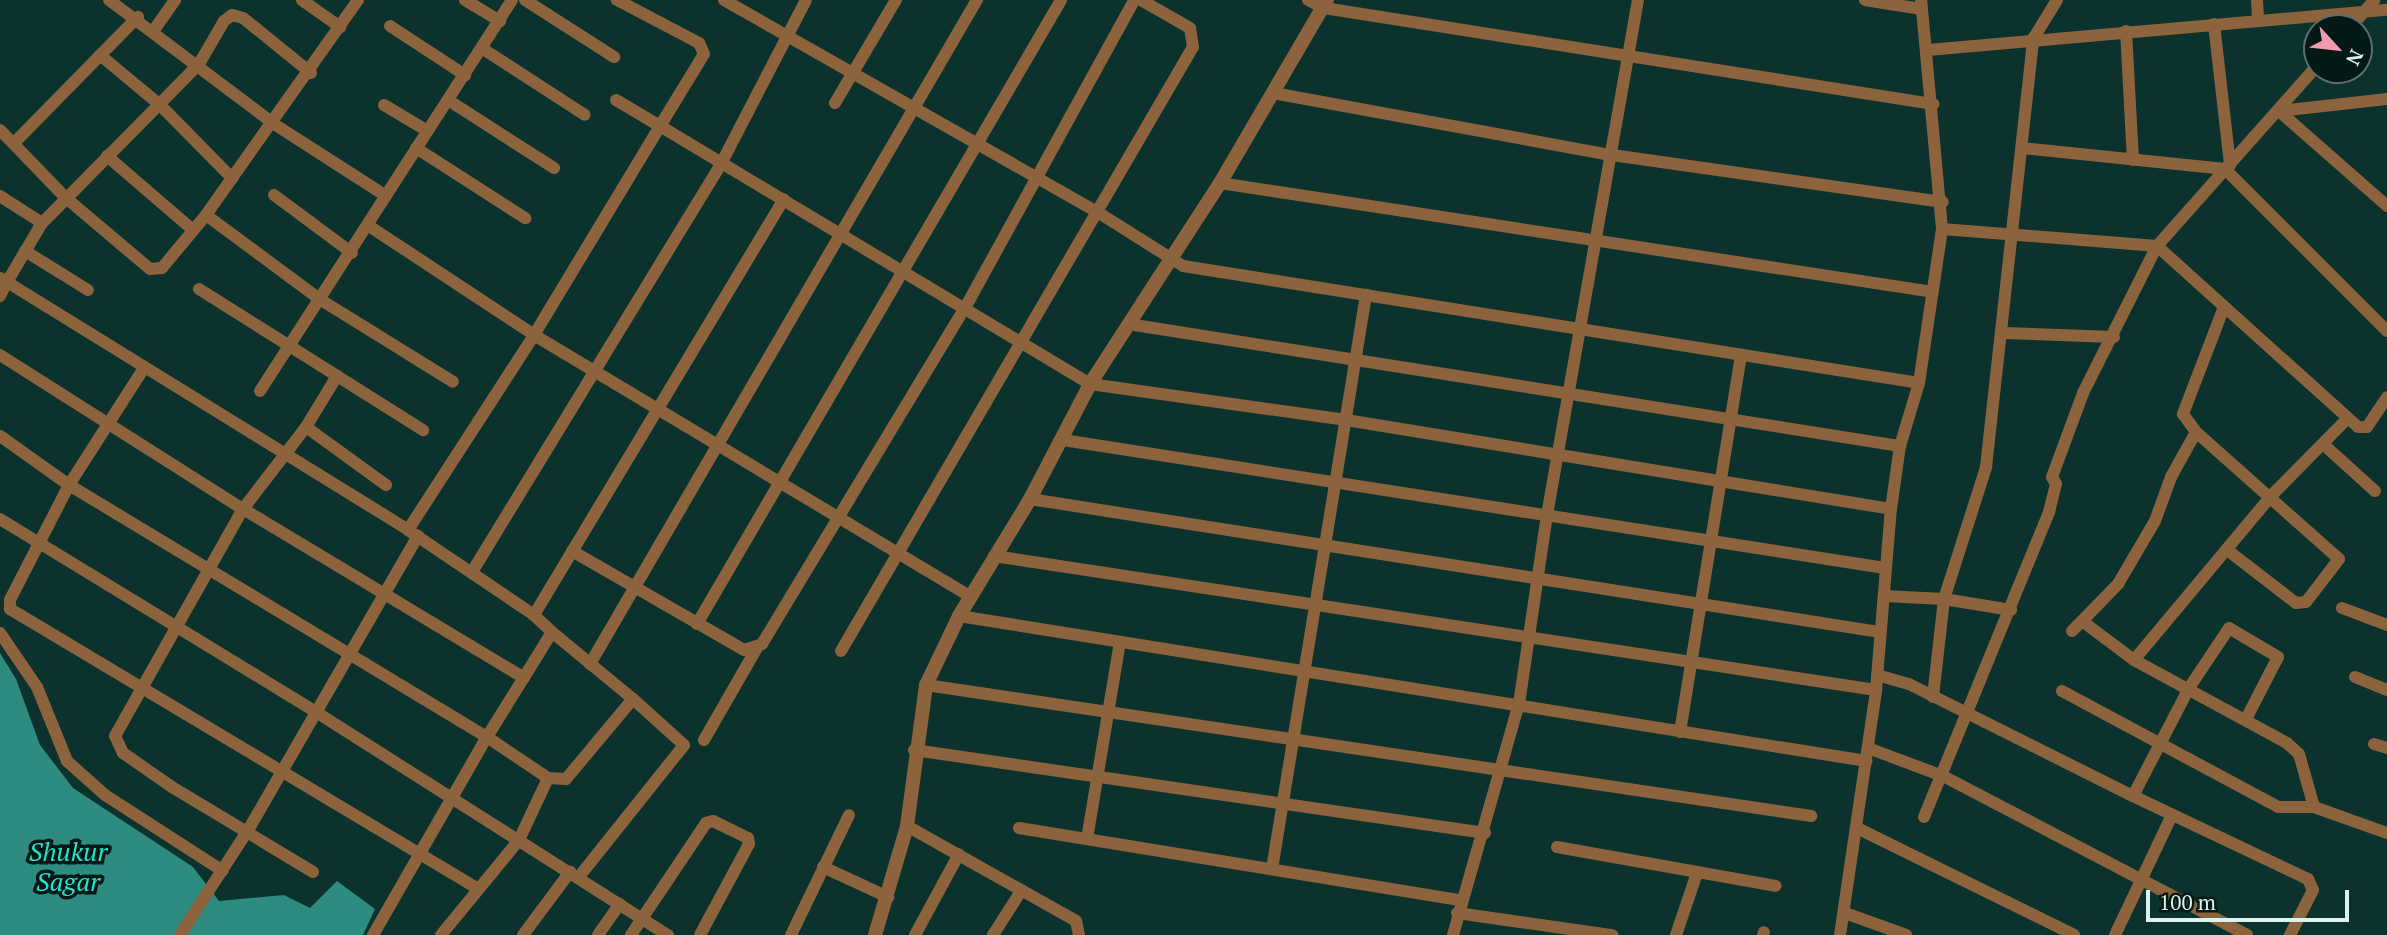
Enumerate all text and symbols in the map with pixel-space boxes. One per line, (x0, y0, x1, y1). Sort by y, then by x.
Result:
north arrow (2303, 14, 2373, 84)
text: N (2341, 46, 2370, 70)
water label: Shukur Sagar (29, 836, 107, 898)
scale bar (2149, 876, 2352, 920)
text: 100 m (2159, 888, 2216, 916)

